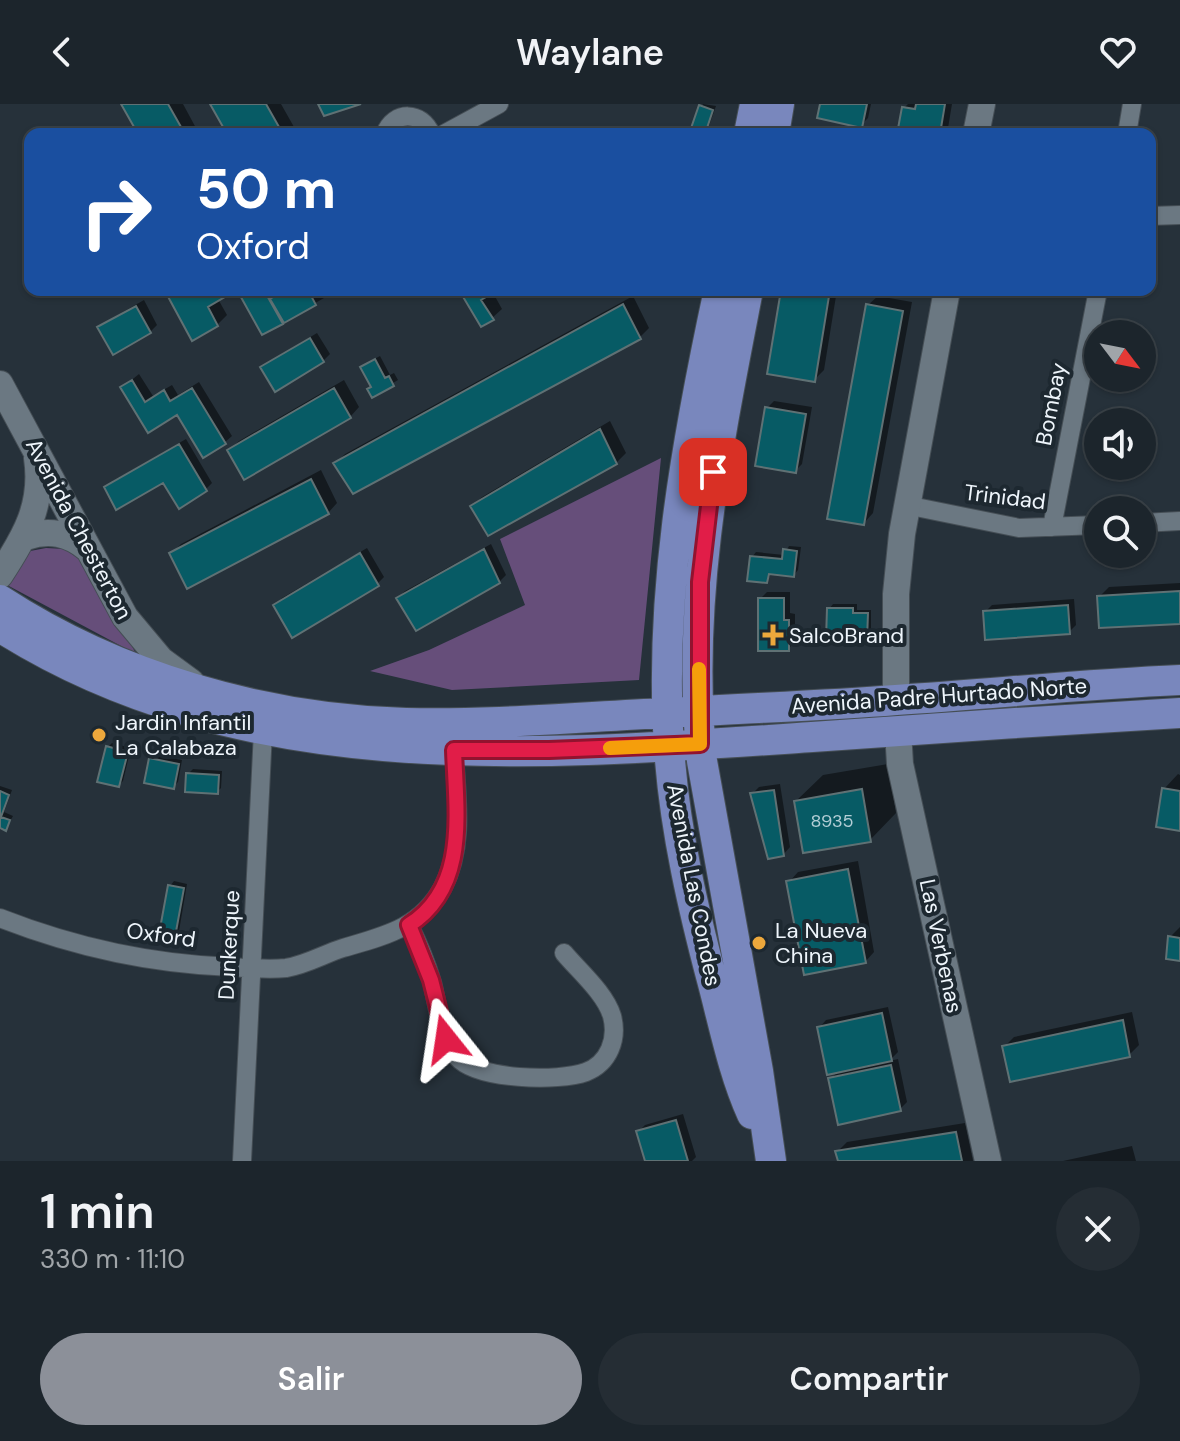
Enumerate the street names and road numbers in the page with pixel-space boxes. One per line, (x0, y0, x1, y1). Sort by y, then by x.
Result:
street label: Bombay (1029, 360, 1073, 448)
street label: Avenida Chesterton (19, 433, 139, 625)
street label: Trinidad (963, 478, 1047, 516)
street label: Avenida Padre Hurtado Norte (790, 671, 1088, 721)
street label: Avenida Las Condes (660, 781, 728, 989)
street label: Las Verbenas (913, 876, 969, 1016)
street label: Dunkerque (212, 889, 246, 1001)
street label: Oxford (125, 916, 197, 954)

